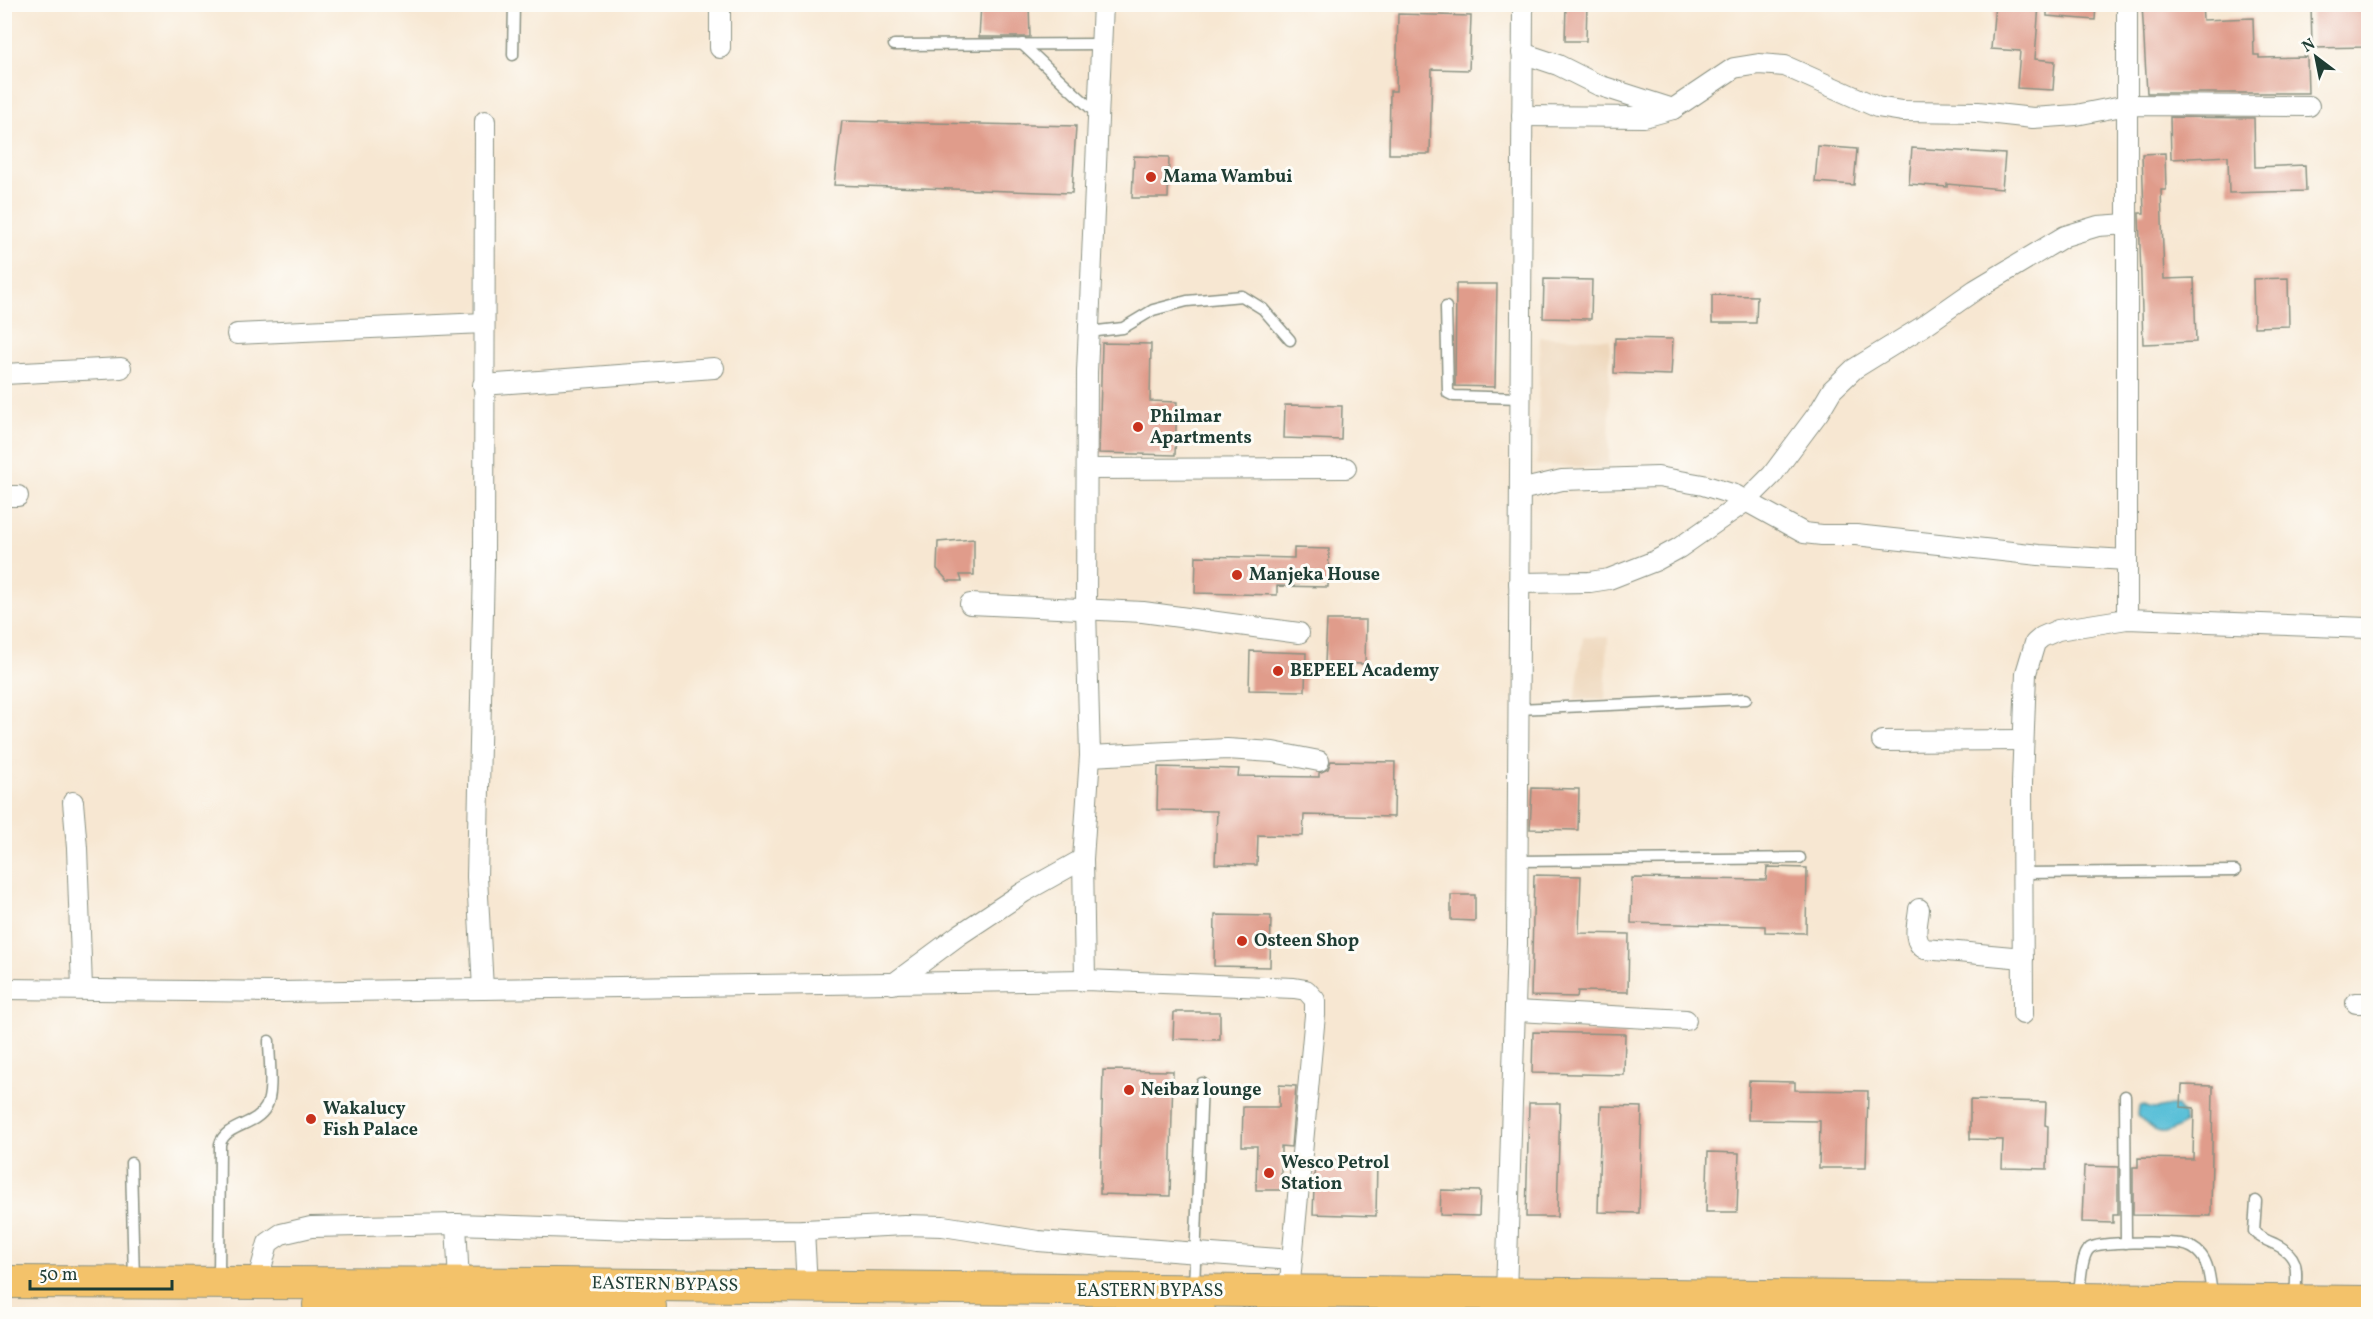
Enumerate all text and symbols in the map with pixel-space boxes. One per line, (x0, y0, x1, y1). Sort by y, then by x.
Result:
north arrow (2286, 27, 2346, 87)
text: N (2298, 33, 2320, 58)
place label: Mama Wambui (1163, 165, 1293, 190)
marker: Mama Wambui (1144, 170, 1158, 184)
place label: Philmar Apartments (1150, 405, 1252, 451)
marker: Philmar Apartments (1131, 420, 1145, 434)
place label: Manjeka House (1249, 563, 1380, 588)
marker: Manjeka House (1230, 568, 1244, 582)
place label: BEPEEL Academy (1290, 659, 1439, 684)
marker: BEPEEL Academy (1271, 664, 1285, 678)
place label: Osteen Shop (1254, 929, 1359, 954)
marker: Osteen Shop (1235, 934, 1249, 948)
place label: Neibaz lounge (1141, 1078, 1261, 1103)
marker: Neibaz lounge (1122, 1083, 1136, 1097)
place label: Wakalucy Fish Palace (323, 1097, 418, 1143)
marker: Wakalucy Fish Palace (304, 1112, 318, 1126)
place label: Wesco Petrol Station (1281, 1151, 1389, 1197)
marker: Wesco Petrol Station (1262, 1166, 1276, 1180)
scale bar (30, 1253, 172, 1291)
text: 50 m (39, 1263, 78, 1288)
street label: EASTERN BYPASS (591, 1271, 739, 1299)
street label: EASTERN BYPASS (1077, 1279, 1223, 1304)

